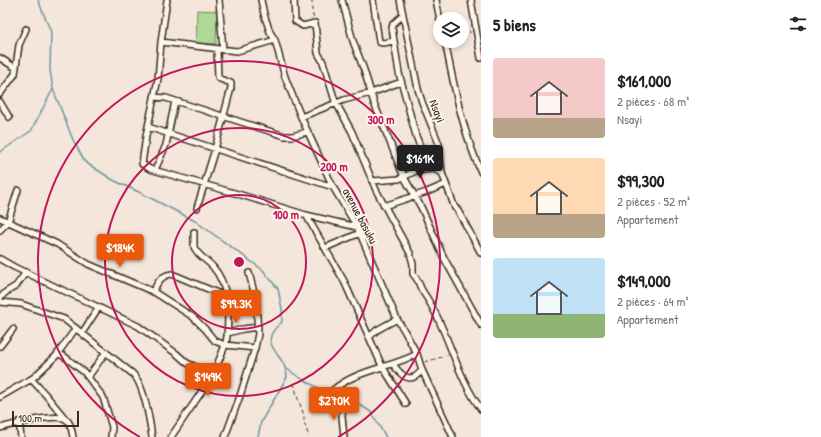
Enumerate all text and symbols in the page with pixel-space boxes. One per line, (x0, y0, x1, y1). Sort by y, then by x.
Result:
map controls (433, 12, 469, 48)
button: layers (433, 12, 469, 48)
text: 5 biens (493, 13, 536, 36)
icon: filters (787, 13, 809, 35)
text: $161,000 (617, 69, 671, 92)
icon: home (525, 74, 573, 122)
text: 2 pièces · 68 m² (617, 92, 689, 110)
street label: Nsayi (425, 97, 450, 125)
text: Nsayi (617, 110, 642, 128)
text: 300 m (367, 111, 395, 128)
pin: $161K (392, 145, 448, 179)
text: $161K (406, 149, 434, 167)
text: 200 m (320, 158, 348, 175)
text: $99,300 (617, 169, 664, 192)
icon: home (525, 174, 573, 222)
street label: avenue basuku (339, 185, 382, 247)
text: 2 pièces · 52 m² (617, 192, 690, 210)
text: 100 m (273, 206, 299, 223)
text: Appartement (617, 210, 679, 228)
pin: $184K (92, 234, 148, 268)
text: $184K (106, 238, 134, 256)
centre of rings (232, 255, 246, 269)
text: $149,000 (617, 269, 671, 292)
icon: home (525, 274, 573, 322)
pin: $99.3K (203, 290, 269, 324)
text: 2 pièces · 64 m² (617, 292, 688, 310)
text: $99.3K (220, 294, 252, 312)
text: Appartement (617, 310, 679, 328)
pin: $149K (180, 363, 236, 397)
text: $149K (194, 367, 222, 385)
pin: $270K (306, 387, 362, 421)
text: $270K (318, 391, 350, 409)
scale bar (12, 409, 79, 428)
text: 100 m (18, 411, 42, 425)

